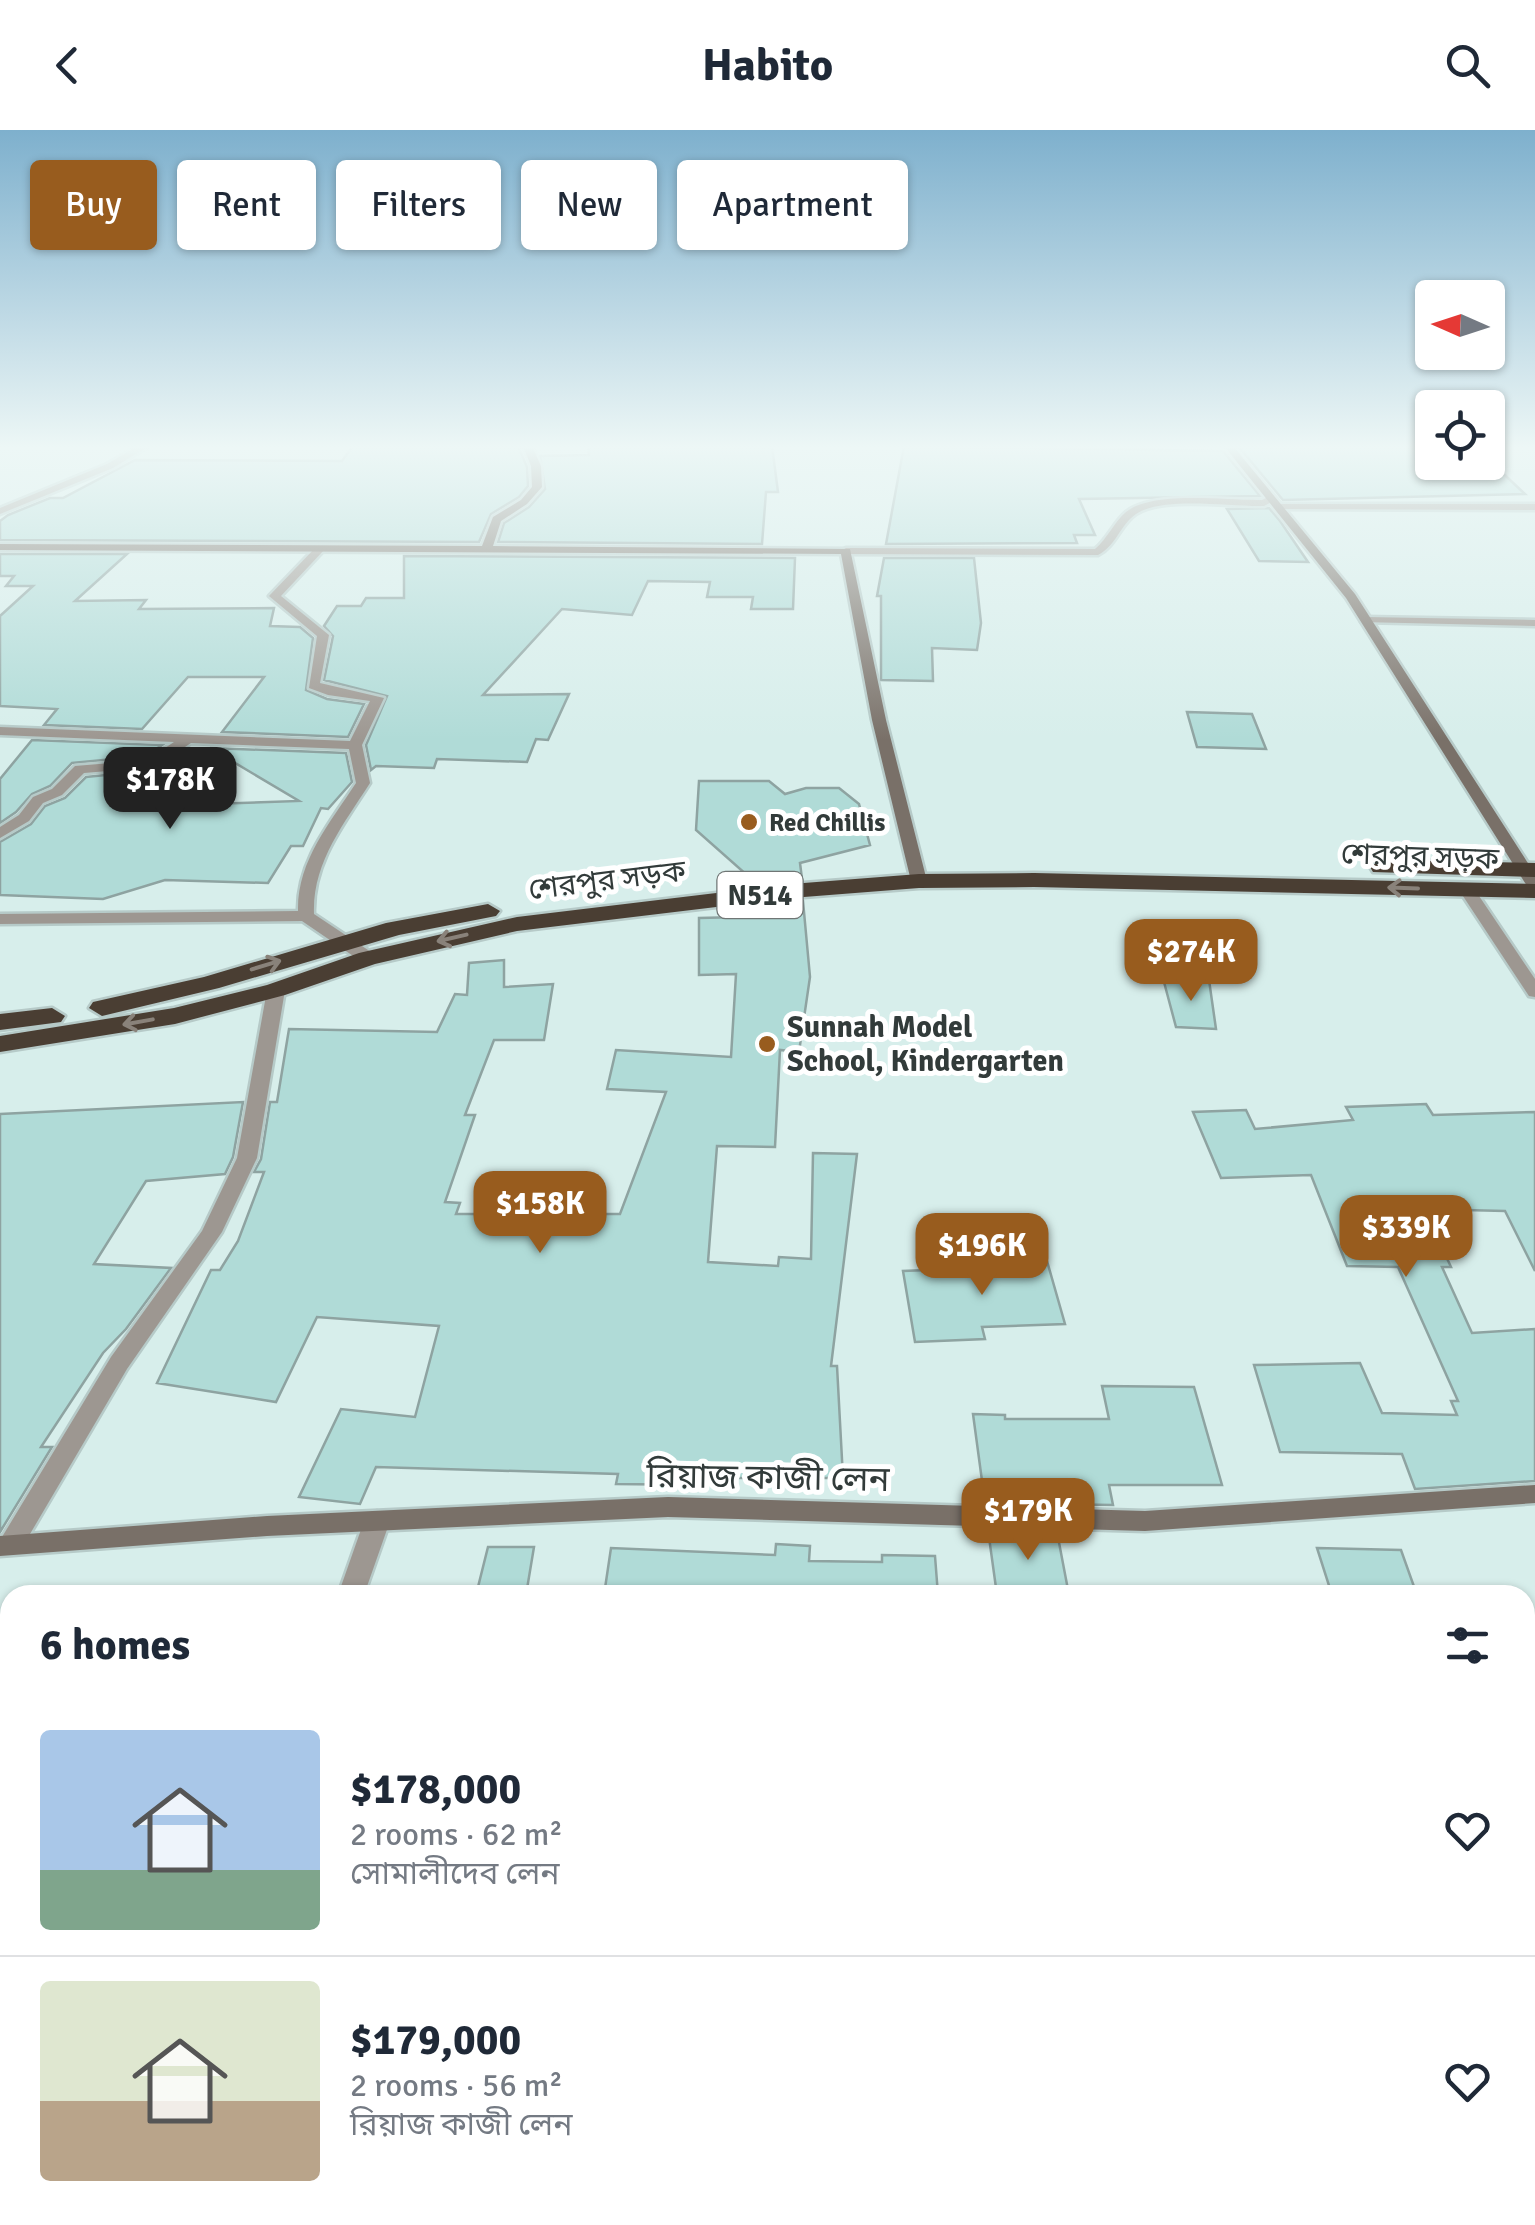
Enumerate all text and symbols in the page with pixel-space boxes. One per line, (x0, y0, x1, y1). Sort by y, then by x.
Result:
icon: back (40, 38, 95, 93)
text: Habito (702, 38, 833, 93)
icon: search (1440, 38, 1495, 93)
chip: Buy (30, 160, 157, 250)
chip: Rent (177, 160, 316, 250)
chip: Filters (336, 160, 501, 250)
chip: New (521, 160, 657, 250)
chip: Apartment (677, 160, 908, 250)
north arrow (1415, 280, 1505, 370)
map controls (1415, 280, 1505, 480)
button: locate (1415, 390, 1505, 480)
pin: $178K (100, 747, 240, 832)
text: $178K (126, 760, 214, 799)
place label: Red Chillis (769, 807, 885, 838)
marker: Red Chillis (738, 811, 760, 833)
street label: শেরপুর সড়ক (1340, 835, 1500, 878)
street label: শেরপুর সড়ক (526, 852, 689, 908)
road number: N514 (718, 872, 802, 918)
one-way arrow (1387, 879, 1419, 898)
pin: $274K (1121, 919, 1261, 1004)
one-way arrow (437, 930, 469, 948)
text: $274K (1147, 932, 1235, 971)
one-way arrow (250, 955, 281, 973)
place label: Sunnah Model School, Kindergarten (787, 1009, 1064, 1080)
one-way arrow (122, 1013, 155, 1032)
marker: Sunnah Model School, Kindergarten (756, 1033, 778, 1055)
pin: $158K (470, 1171, 610, 1256)
text: $158K (496, 1184, 584, 1223)
pin: $339K (1336, 1195, 1476, 1280)
text: $339K (1362, 1208, 1450, 1247)
pin: $196K (912, 1213, 1052, 1298)
text: $196K (938, 1226, 1026, 1265)
street label: রিয়াজ কাজী লেন (645, 1454, 891, 1501)
pin: $179K (958, 1478, 1098, 1563)
text: $179K (984, 1491, 1072, 1530)
icon: filters (1440, 1618, 1495, 1673)
text: 6 homes (40, 1620, 190, 1671)
text: $178,000 (350, 1764, 521, 1815)
icon: home (120, 1770, 240, 1890)
icon: heart (1440, 1803, 1495, 1858)
text: 2 rooms · 62 m² (350, 1815, 563, 1854)
text: সোমালীদেব লেন (350, 1854, 560, 1893)
text: $179,000 (350, 2015, 521, 2066)
icon: home (120, 2021, 240, 2141)
icon: heart (1440, 2054, 1495, 2109)
text: 2 rooms · 56 m² (350, 2066, 563, 2105)
text: রিয়াজ কাজী লেন (350, 2105, 572, 2144)

